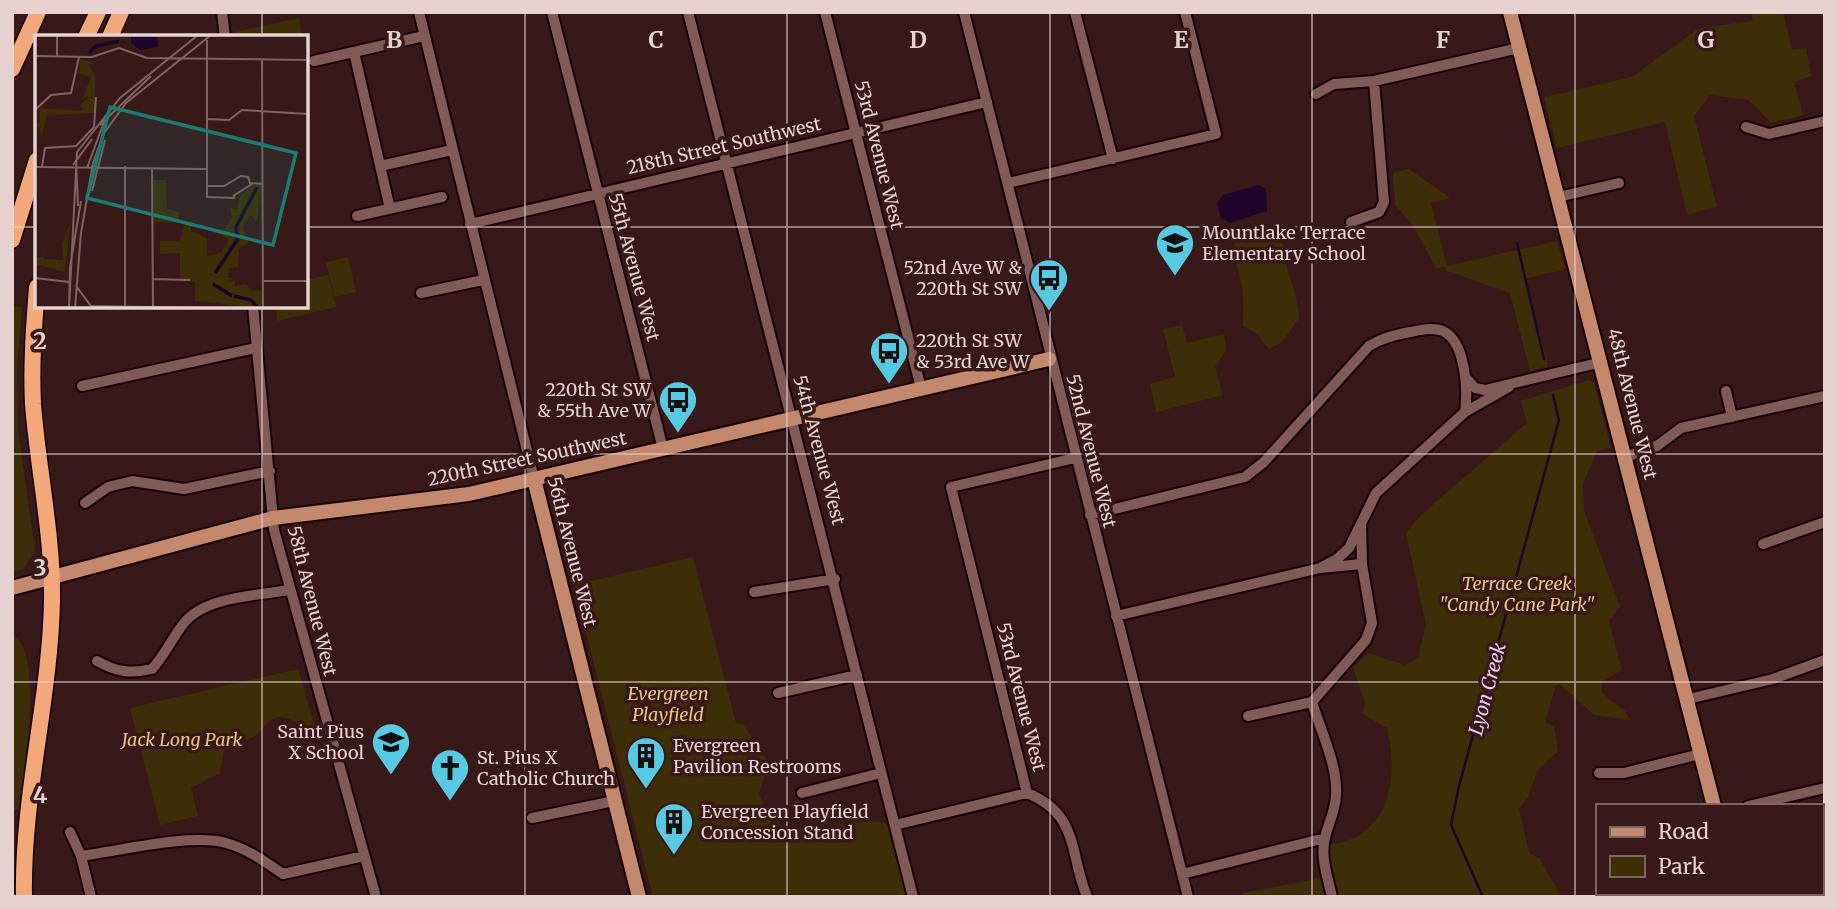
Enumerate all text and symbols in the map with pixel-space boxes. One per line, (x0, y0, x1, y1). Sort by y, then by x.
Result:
text: B (386, 25, 402, 54)
text: C (648, 25, 664, 54)
text: D (909, 25, 927, 54)
text: E (1173, 25, 1189, 54)
text: F (1436, 25, 1450, 54)
text: G (1698, 25, 1715, 54)
inset map (35, 35, 308, 308)
street label: 53rd Avenue West (850, 78, 909, 232)
street label: 218th Street Southwest (624, 112, 823, 179)
street label: 55th Avenue West (604, 190, 665, 344)
place label: Mountlake Terrace Elementary School (1202, 221, 1366, 265)
school or university icon: Mountlake Terrace Elementary School (1154, 222, 1196, 277)
place label: 52nd Ave W & 220th St SW (903, 256, 1023, 300)
bus stop icon: 52nd Ave W & 220th St SW (1028, 257, 1070, 312)
text: 2 (33, 326, 47, 355)
street label: 48th Avenue West (1603, 326, 1662, 482)
place label: 220th St SW & 53rd Ave W (916, 329, 1031, 373)
bus stop icon: 220th St SW & 53rd Ave W (868, 330, 910, 385)
street label: 52nd Avenue West (1061, 372, 1122, 530)
street label: 54th Avenue West (788, 373, 851, 527)
place label: 220th St SW & 55th Ave W (537, 378, 652, 422)
bus stop icon: 220th St SW & 55th Ave W (657, 379, 699, 434)
street label: 220th Street Southwest (425, 426, 628, 491)
street label: 56th Avenue West (543, 474, 602, 629)
street label: 58th Avenue West (283, 523, 342, 678)
text: 3 (33, 553, 47, 582)
park label: Terrace Creek "Candy Cane Park" (1439, 572, 1595, 616)
street label: 53rd Avenue West (992, 620, 1051, 774)
water label: Lyon Creek (1463, 640, 1511, 738)
park label: Evergreen Playfield (627, 682, 709, 726)
place label: Saint Pius X School (277, 720, 364, 764)
school or university icon: Saint Pius X School (370, 721, 412, 776)
park label: Jack Long Park (120, 728, 242, 751)
place label: Evergreen Pavilion Restrooms (673, 734, 842, 778)
building icon: Evergreen Pavilion Restrooms (625, 735, 667, 790)
place label: St. Pius X Catholic Church (477, 746, 615, 790)
church icon: St. Pius X Catholic Church (429, 747, 471, 802)
text: 4 (33, 780, 48, 809)
place label: Evergreen Playfield Concession Stand (701, 800, 869, 844)
building icon: Evergreen Playfield Concession Stand (653, 801, 695, 856)
legend (1596, 804, 1823, 895)
text: Road (1658, 818, 1709, 845)
text: Park (1658, 853, 1705, 880)

